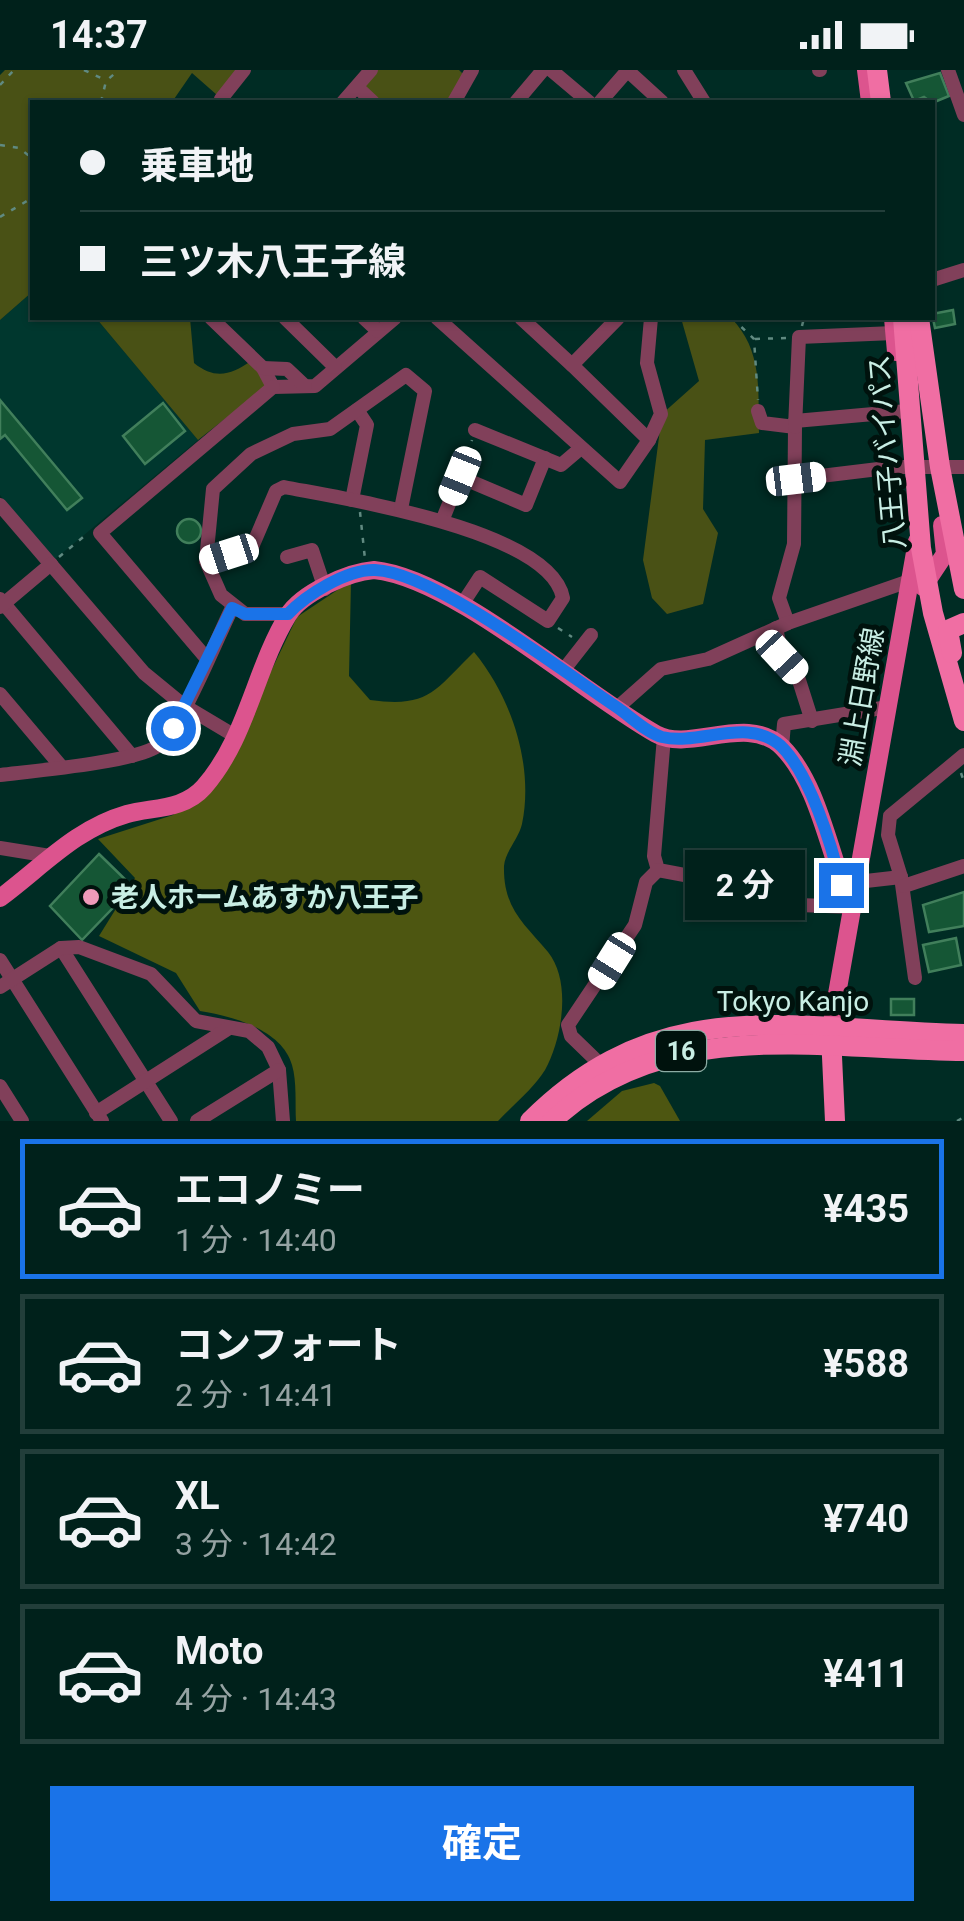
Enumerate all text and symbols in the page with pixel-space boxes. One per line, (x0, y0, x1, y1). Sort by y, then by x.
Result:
text: 14:37 (50, 13, 148, 57)
text: 乗車地 (140, 144, 254, 188)
text: 三ツ木八王子線 (140, 240, 406, 284)
street label: 八王子バイパス (862, 353, 912, 551)
car (435, 443, 485, 509)
car (764, 460, 828, 498)
car (196, 530, 262, 578)
car (751, 625, 813, 689)
street label: 淵上日野線 (834, 625, 890, 769)
route start (151, 706, 196, 751)
callout: 2 分 (686, 850, 806, 920)
route end (819, 863, 864, 908)
text: 2 分 (716, 866, 774, 904)
place label: 老人ホームあすか八王子 (111, 881, 418, 914)
marker: 老人ホームあすか八王子 (80, 886, 102, 908)
car (583, 928, 641, 994)
street label: Tokyo Kanjo (717, 985, 869, 1018)
road number: 16 (656, 1031, 706, 1071)
icon: car (55, 1164, 145, 1254)
text: エコノミー (175, 1168, 365, 1212)
text: ¥435 (823, 1187, 909, 1231)
text: 1 分 · 14:40 (175, 1221, 337, 1259)
icon: car (55, 1319, 145, 1409)
text: コンフォート (175, 1323, 402, 1367)
text: ¥588 (823, 1342, 909, 1386)
text: 2 分 · 14:41 (175, 1376, 337, 1414)
icon: car (55, 1474, 145, 1564)
text: XL (175, 1474, 220, 1518)
text: ¥740 (823, 1497, 909, 1541)
text: 3 分 · 14:42 (175, 1525, 337, 1563)
icon: car (55, 1629, 145, 1719)
text: Moto (175, 1629, 264, 1673)
text: ¥411 (823, 1652, 909, 1696)
text: 4 分 · 14:43 (175, 1680, 337, 1718)
button: 確定 (50, 1786, 914, 1901)

